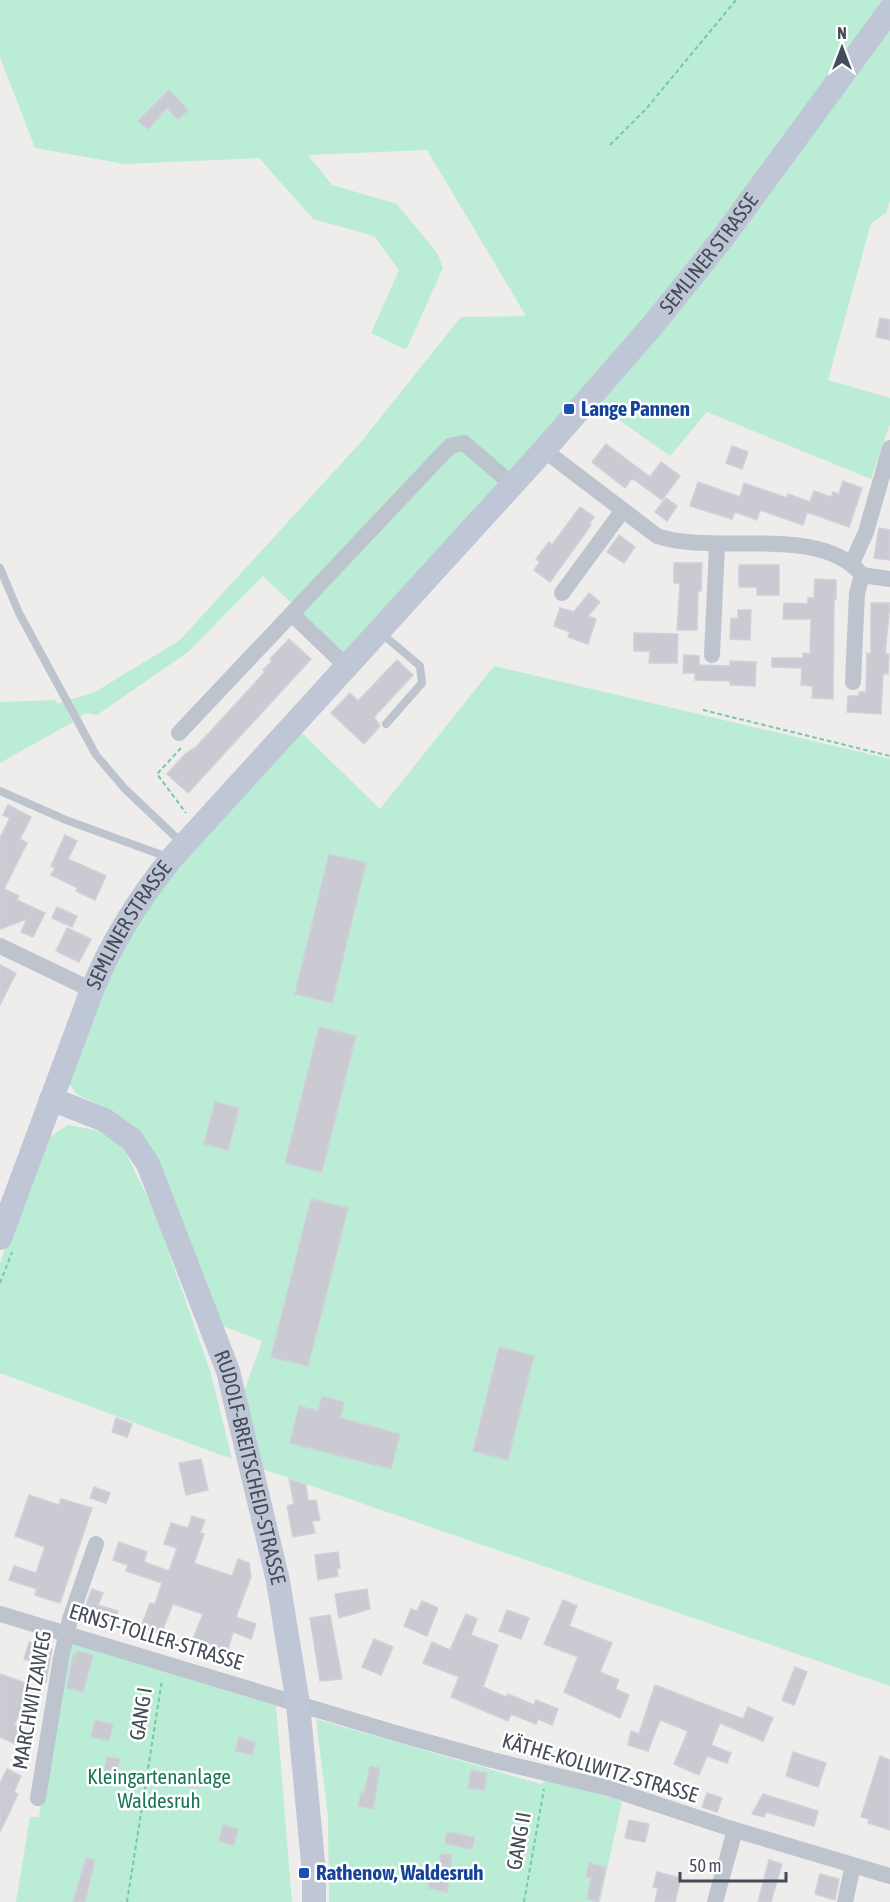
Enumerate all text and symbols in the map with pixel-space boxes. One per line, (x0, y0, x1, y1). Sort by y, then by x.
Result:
north arrow (812, 18, 872, 78)
text: N (837, 24, 847, 42)
street label: SEMLINER STRASSE (654, 188, 762, 318)
place label: Lange Pannen (581, 396, 690, 420)
marker: Lange Pannen (562, 402, 576, 416)
street label: SEMLINER STRASSE (81, 856, 176, 993)
street label: RUDOLF-BREITSCHEID-STRASSE (210, 1346, 291, 1586)
street label: ERNST-TOLLER-STRASSE (66, 1598, 246, 1674)
street label: MARCHWITZAWEG (7, 1628, 55, 1771)
street label: GANG I (124, 1686, 156, 1742)
street label: KÄTHE-KOLLWITZ-STRASSE (500, 1728, 701, 1806)
park label: Kleingartenanlage Waldesruh (87, 1764, 231, 1812)
street label: GANG II (501, 1810, 535, 1872)
scale bar (680, 1845, 786, 1883)
text: 50 m (689, 1855, 721, 1876)
place label: Rathenow, Waldesruh (316, 1860, 484, 1884)
marker: Rathenow, Waldesruh (297, 1866, 311, 1880)

